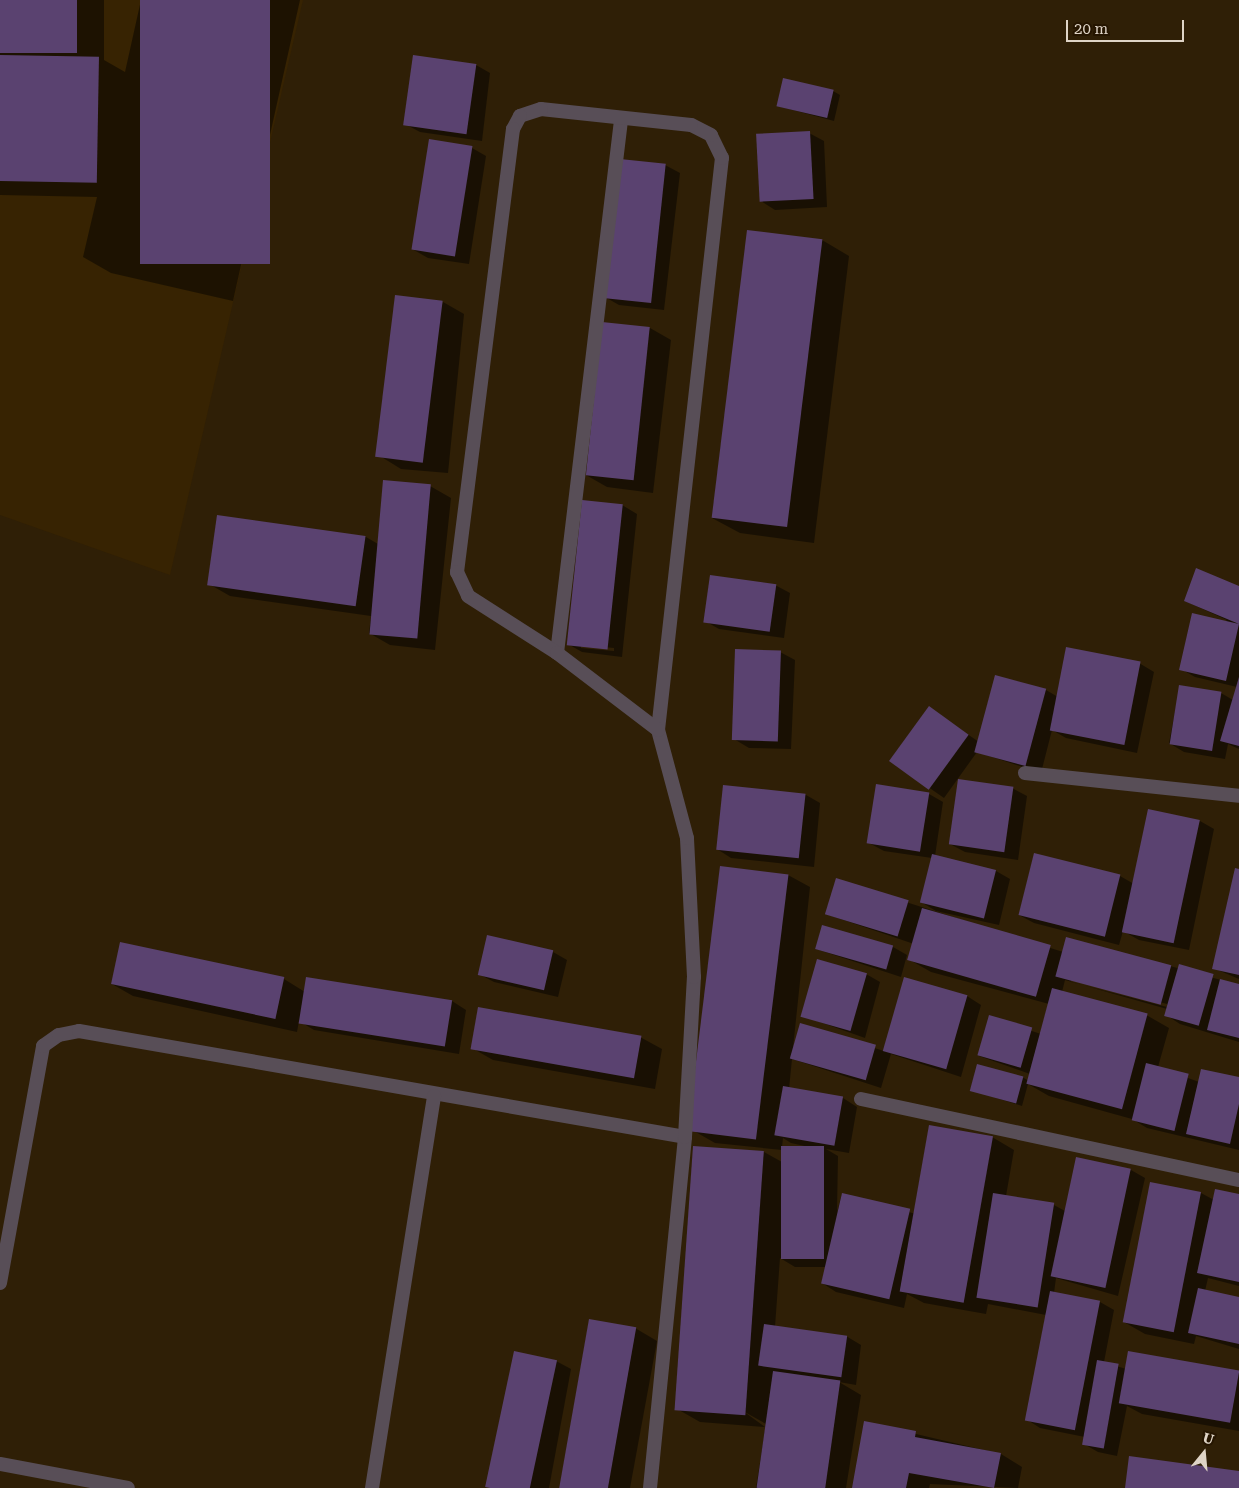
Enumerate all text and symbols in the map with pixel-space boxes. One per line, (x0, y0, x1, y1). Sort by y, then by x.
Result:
scale bar (1069, 10, 1186, 42)
text: 20 m (1074, 20, 1108, 38)
north arrow (1179, 1428, 1229, 1478)
text: U (1201, 1429, 1216, 1448)

